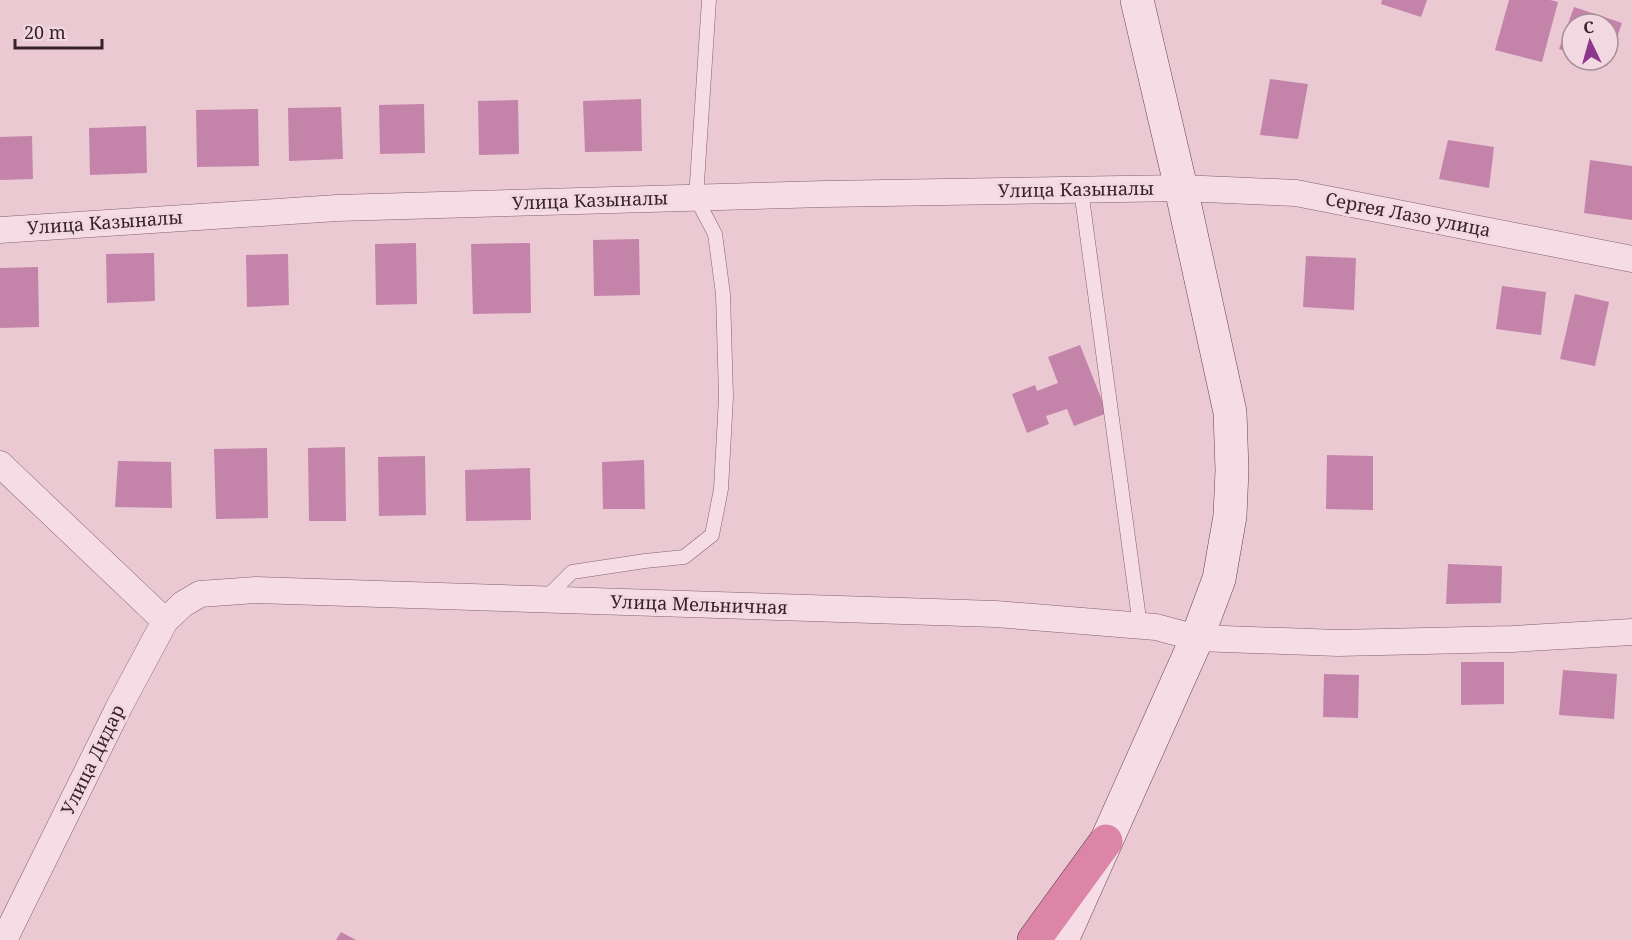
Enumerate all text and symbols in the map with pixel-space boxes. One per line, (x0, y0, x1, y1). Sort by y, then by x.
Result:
scale bar (15, 12, 102, 50)
north arrow (1560, 12, 1620, 72)
text: С (1582, 16, 1595, 38)
text: 20 m (24, 20, 66, 44)
street label: Улица Казыналы (998, 176, 1154, 202)
street label: Улица Казыналы (512, 185, 669, 215)
street label: Сергея Лазо улица (1323, 186, 1493, 242)
street label: Улица Казыналы (26, 205, 184, 239)
street label: Улица Мельничная (610, 589, 788, 619)
street label: Улица Дидар (55, 700, 129, 819)

